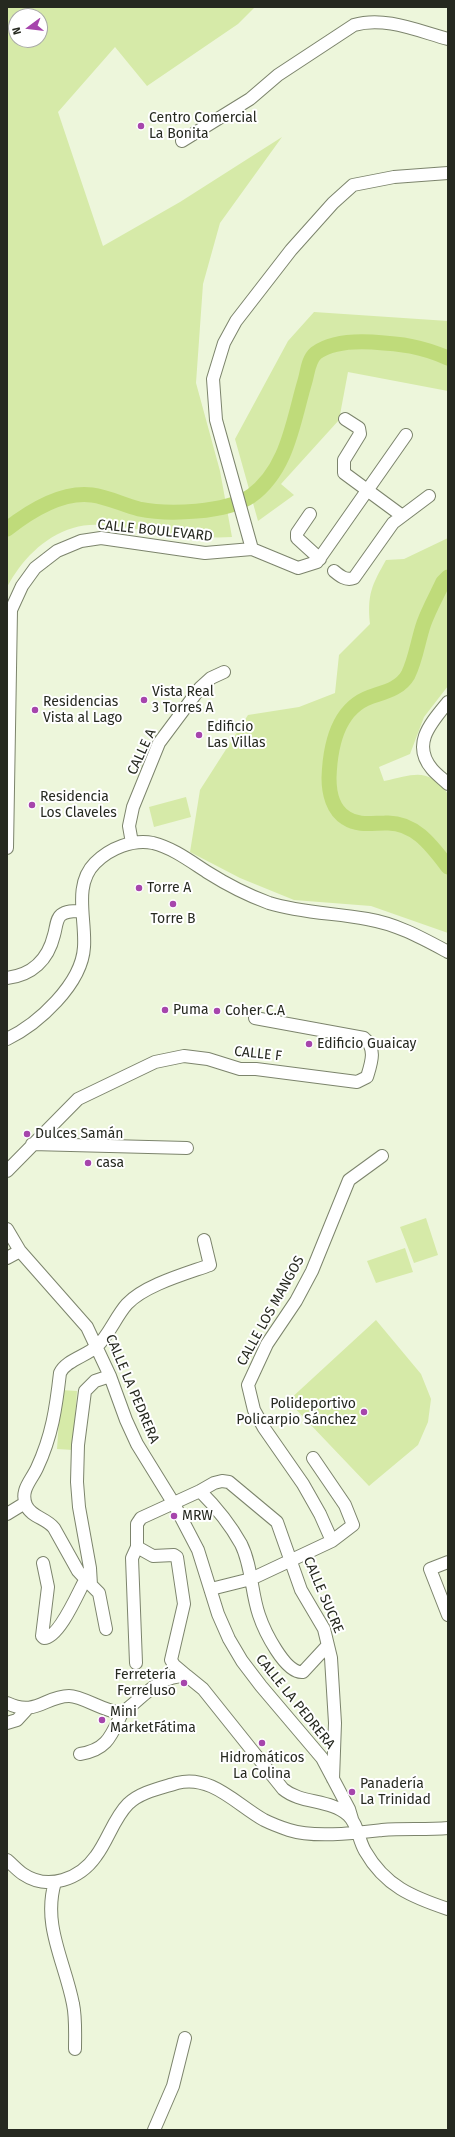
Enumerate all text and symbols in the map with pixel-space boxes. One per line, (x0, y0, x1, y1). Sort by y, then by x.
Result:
north arrow (8, 8, 48, 48)
text: N (10, 26, 24, 36)
place label: Centro Comercial La Bonita (149, 110, 257, 142)
marker: Centro Comercial La Bonita (136, 121, 146, 131)
street label: CALLE BOULEVARD (96, 517, 214, 545)
place label: Vista Real 3 Torres A (152, 684, 214, 716)
place label: Residencias Vista al Lago (43, 694, 122, 726)
marker: Vista Real 3 Torres A (139, 695, 149, 705)
marker: Residencias Vista al Lago (30, 705, 40, 715)
place label: Edificio Las Villas (207, 719, 265, 752)
street label: CALLE A (124, 726, 160, 778)
marker: Edificio Las Villas (194, 730, 204, 740)
place label: Residencia Los Claveles (40, 789, 117, 822)
marker: Residencia Los Claveles (27, 800, 37, 810)
place label: Torre A (147, 880, 191, 896)
marker: Torre A (134, 883, 144, 893)
marker: Torre B (168, 899, 178, 909)
place label: Torre B (151, 911, 195, 927)
place label: Puma (173, 1002, 209, 1018)
place label: Coher C.A (225, 1003, 285, 1019)
marker: Puma (160, 1005, 170, 1015)
marker: Coher C.A (212, 1006, 222, 1016)
place label: Edificio Guaicay (317, 1036, 416, 1052)
marker: Edificio Guaicay (304, 1039, 314, 1049)
street label: CALLE F (233, 1043, 283, 1065)
place label: Dulces Samán (35, 1126, 124, 1142)
marker: Dulces Samán (22, 1129, 32, 1139)
place label: casa (96, 1155, 124, 1171)
marker: casa (83, 1158, 93, 1168)
street label: CALLE LOS MANGOS (234, 1253, 308, 1369)
street label: CALLE LA PEDRERA (101, 1332, 163, 1446)
place label: Polideportivo Policarpio Sánchez (236, 1396, 356, 1428)
marker: Polideportivo Policarpio Sánchez (359, 1407, 369, 1417)
place label: MRW (182, 1508, 213, 1524)
marker: MRW (169, 1511, 179, 1521)
street label: CALLE SUCRE (299, 1554, 347, 1636)
street label: CALLE LA PEDRERA (252, 1651, 338, 1753)
place label: Ferretería Ferreluso (115, 1667, 176, 1700)
marker: Ferretería Ferreluso (179, 1678, 189, 1688)
place label: Mini MarketFátima (110, 1704, 196, 1736)
marker: Mini MarketFátima (97, 1715, 107, 1725)
marker: Hidromáticos La Colina (257, 1738, 267, 1748)
place label: Hidromáticos La Colina (220, 1750, 304, 1782)
place label: Panadería La Trinidad (360, 1776, 431, 1808)
marker: Panadería La Trinidad (347, 1787, 357, 1797)

